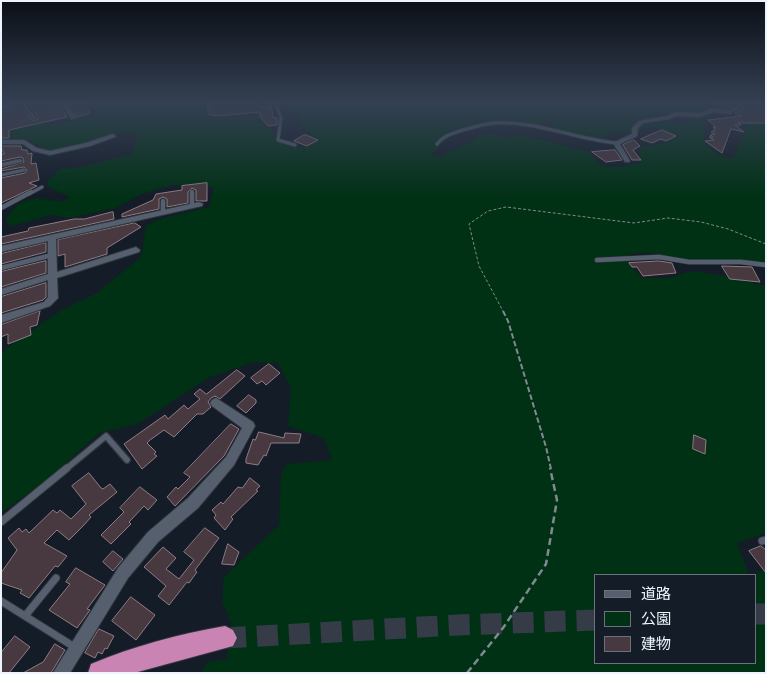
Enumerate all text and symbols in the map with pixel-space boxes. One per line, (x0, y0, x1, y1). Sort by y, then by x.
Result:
legend (594, 574, 757, 664)
text: 道路 (641, 583, 671, 606)
text: 公園 (641, 608, 671, 631)
text: 建物 (641, 633, 671, 656)

